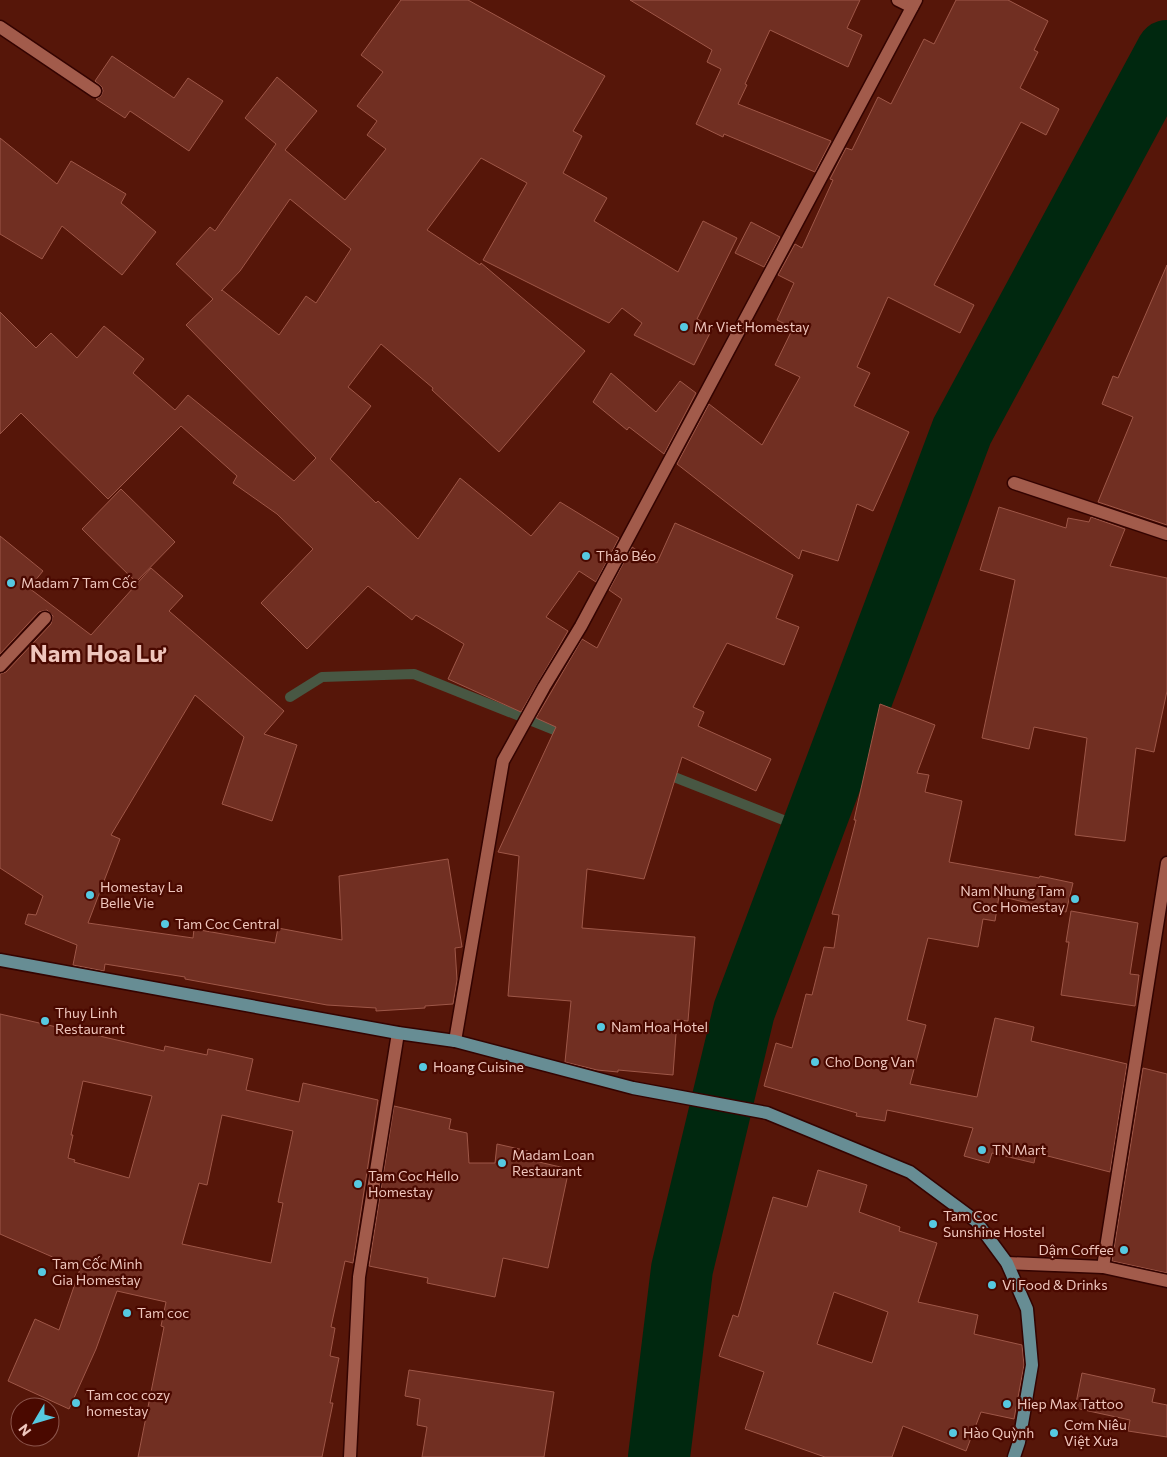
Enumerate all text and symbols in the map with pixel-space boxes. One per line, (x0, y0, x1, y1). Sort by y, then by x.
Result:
place label: Mr Viet Homestay (694, 318, 810, 335)
marker: Mr Viet Homestay (678, 321, 690, 333)
place label: Thảo Béo (596, 547, 656, 564)
marker: Thảo Béo (580, 550, 592, 562)
place label: Madam 7 Tam Cốc (21, 574, 137, 591)
marker: Madam 7 Tam Cốc (5, 577, 17, 589)
district label: Nam Hoa Lư (30, 638, 166, 667)
place label: Homestay La Belle Vie (100, 878, 183, 911)
place label: Nam Nhung Tam Coc Homestay (960, 882, 1065, 915)
marker: Homestay La Belle Vie (84, 889, 96, 901)
marker: Nam Nhung Tam Coc Homestay (1069, 893, 1081, 905)
place label: Tam Coc Central (175, 915, 280, 932)
marker: Tam Coc Central (159, 918, 171, 930)
place label: Thuy Linh Restaurant (55, 1004, 125, 1037)
marker: Thuy Linh Restaurant (39, 1015, 51, 1027)
place label: Nam Hoa Hotel (611, 1018, 708, 1035)
marker: Nam Hoa Hotel (595, 1021, 607, 1033)
place label: Cho Dong Van (825, 1053, 915, 1070)
marker: Cho Dong Van (809, 1056, 821, 1068)
place label: Hoang Cuisine (433, 1058, 524, 1075)
marker: Hoang Cuisine (417, 1061, 429, 1073)
place label: TN Mart (992, 1141, 1046, 1158)
marker: TN Mart (976, 1144, 988, 1156)
place label: Madam Loan Restaurant (512, 1146, 595, 1179)
marker: Madam Loan Restaurant (496, 1157, 508, 1169)
place label: Tam Coc Hello Homestay (368, 1167, 459, 1200)
marker: Tam Coc Hello Homestay (352, 1178, 364, 1190)
place label: Tam Coc Sunshine Hostel (943, 1207, 1045, 1240)
marker: Tam Coc Sunshine Hostel (927, 1218, 939, 1230)
place label: Dậm Coffee (1039, 1241, 1114, 1258)
marker: Dậm Coffee (1118, 1244, 1130, 1256)
place label: Tam Cốc Minh Gia Homestay (52, 1255, 143, 1288)
marker: Tam Cốc Minh Gia Homestay (36, 1266, 48, 1278)
place label: Vi Food & Drinks (1002, 1276, 1108, 1293)
marker: Vi Food & Drinks (986, 1279, 998, 1291)
place label: Tam coc (137, 1304, 189, 1321)
marker: Tam coc (121, 1307, 133, 1319)
place label: Tam coc cozy homestay (86, 1386, 170, 1419)
place label: Hiep Max Tattoo (1017, 1395, 1123, 1412)
north arrow (10, 1397, 60, 1447)
marker: Tam coc cozy homestay (70, 1397, 82, 1409)
marker: Hiep Max Tattoo (1001, 1398, 1013, 1410)
place label: Cơm Niêu Việt Xưa (1064, 1416, 1127, 1449)
text: N (14, 1421, 34, 1440)
place label: Hào Quỳnh (963, 1424, 1034, 1441)
marker: Hào Quỳnh (947, 1427, 959, 1439)
marker: Cơm Niêu Việt Xưa (1048, 1427, 1060, 1439)

